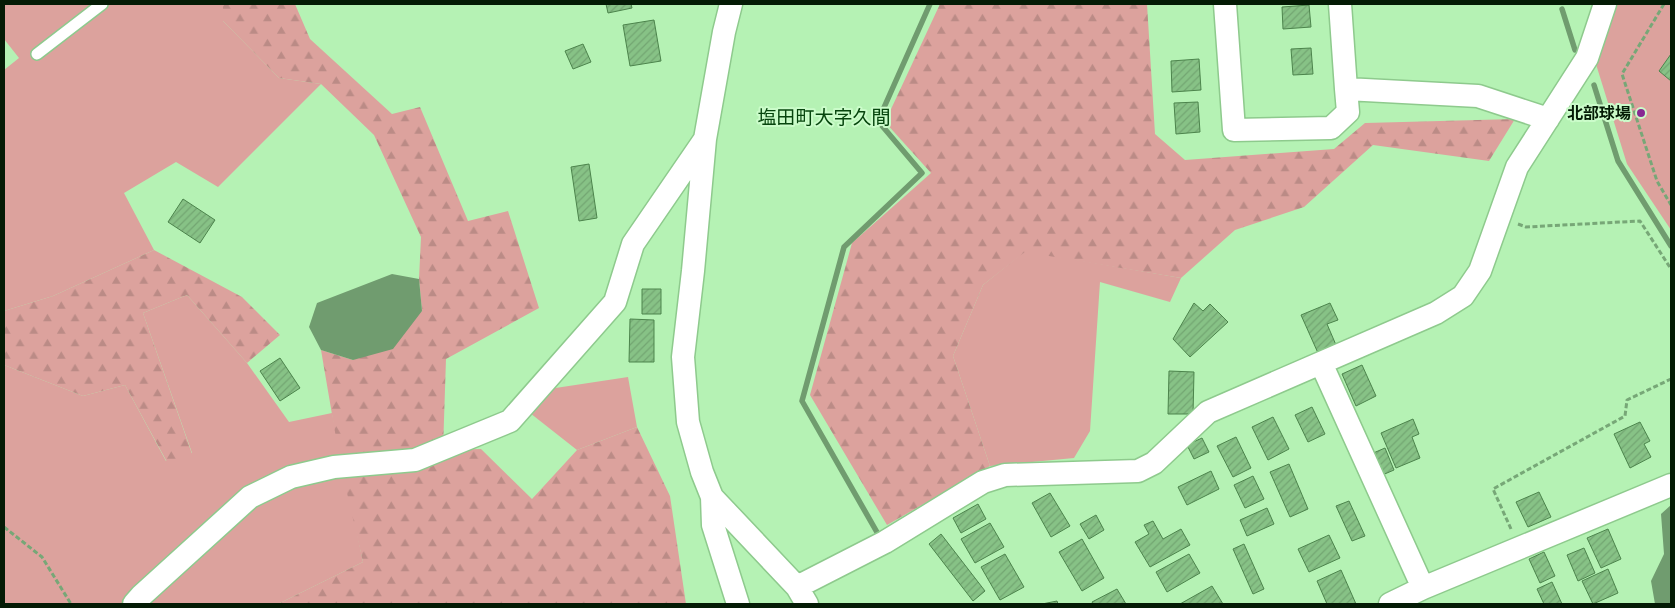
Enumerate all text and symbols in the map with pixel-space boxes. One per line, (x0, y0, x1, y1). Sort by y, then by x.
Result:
place label: 北部球場 (1567, 103, 1631, 123)
district label: 塩田町大字久間 (757, 105, 891, 129)
marker: 北部球場 (1635, 107, 1647, 119)

